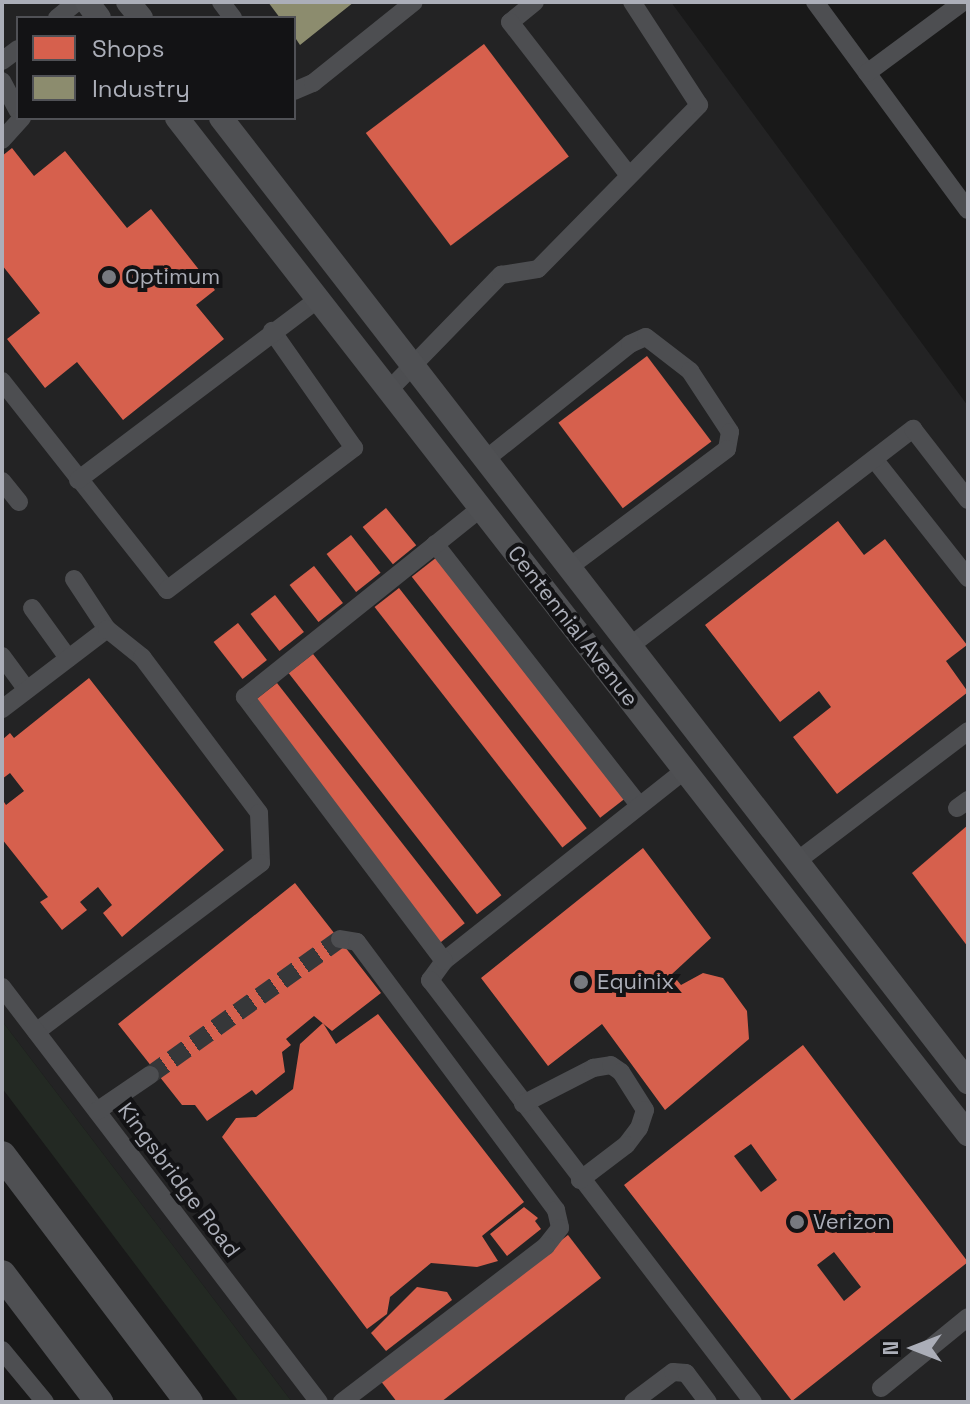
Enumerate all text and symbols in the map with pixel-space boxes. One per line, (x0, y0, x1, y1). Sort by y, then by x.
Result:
legend (16, 16, 296, 120)
text: Shops (92, 33, 164, 64)
text: Industry (92, 73, 190, 104)
place label: Optimum (125, 264, 220, 290)
marker: Optimum (100, 268, 118, 286)
street label: Centennial Avenue (502, 540, 644, 712)
place label: Equinix (597, 969, 674, 995)
marker: Equinix (572, 973, 590, 991)
street label: Kingsbridge Road (112, 1097, 246, 1263)
place label: Verizon (813, 1209, 891, 1235)
marker: Verizon (788, 1213, 806, 1231)
north arrow (874, 1308, 954, 1388)
text: N (876, 1341, 904, 1355)

